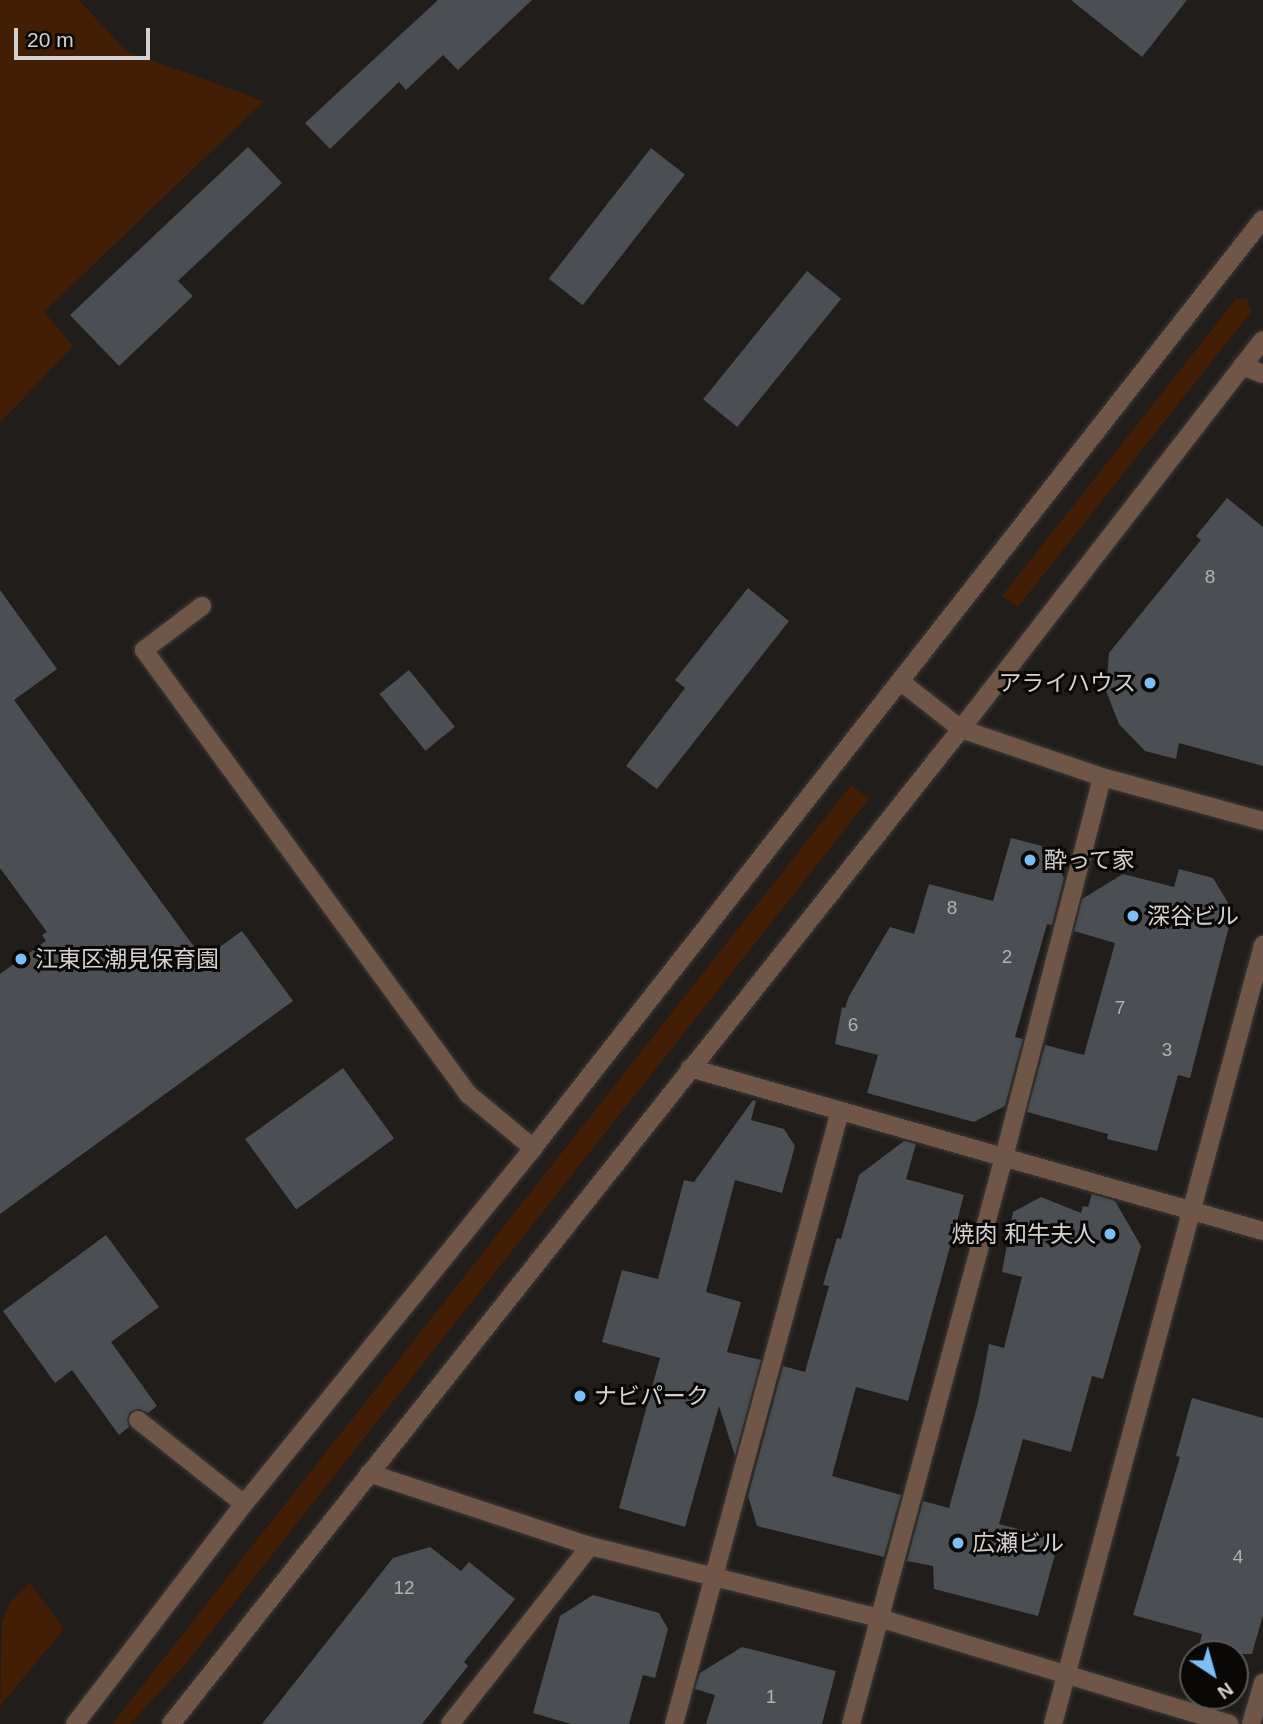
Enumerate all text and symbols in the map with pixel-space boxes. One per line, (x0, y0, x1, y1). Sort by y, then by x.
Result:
scale bar (18, 14, 154, 58)
text: 20 m (27, 28, 74, 51)
house number: 8 (1205, 566, 1215, 588)
place label: アライハウス (998, 669, 1136, 697)
marker: アライハウス (1142, 675, 1158, 691)
place label: 酔って家 (1044, 846, 1136, 874)
marker: 酔って家 (1022, 852, 1038, 868)
house number: 8 (947, 897, 957, 919)
place label: 深谷ビル (1147, 902, 1239, 930)
marker: 深谷ビル (1125, 908, 1141, 924)
place label: 江東区潮見保育園 (35, 945, 219, 973)
house number: 2 (1002, 946, 1012, 968)
marker: 江東区潮見保育園 (13, 951, 29, 967)
house number: 7 (1115, 997, 1125, 1019)
house number: 6 (848, 1014, 858, 1036)
house number: 3 (1162, 1039, 1172, 1061)
place label: 焼肉 和牛夫人 (952, 1220, 1096, 1248)
marker: 焼肉 和牛夫人 (1102, 1226, 1118, 1242)
place label: ナビパーク (594, 1382, 709, 1410)
marker: ナビパーク (572, 1388, 588, 1404)
place label: 広瀬ビル (972, 1529, 1064, 1557)
marker: 広瀬ビル (950, 1535, 966, 1551)
house number: 4 (1233, 1546, 1243, 1568)
house number: 12 (393, 1577, 415, 1599)
north arrow (1179, 1640, 1249, 1710)
text: N (1214, 1678, 1237, 1703)
house number: 1 (766, 1686, 776, 1708)

